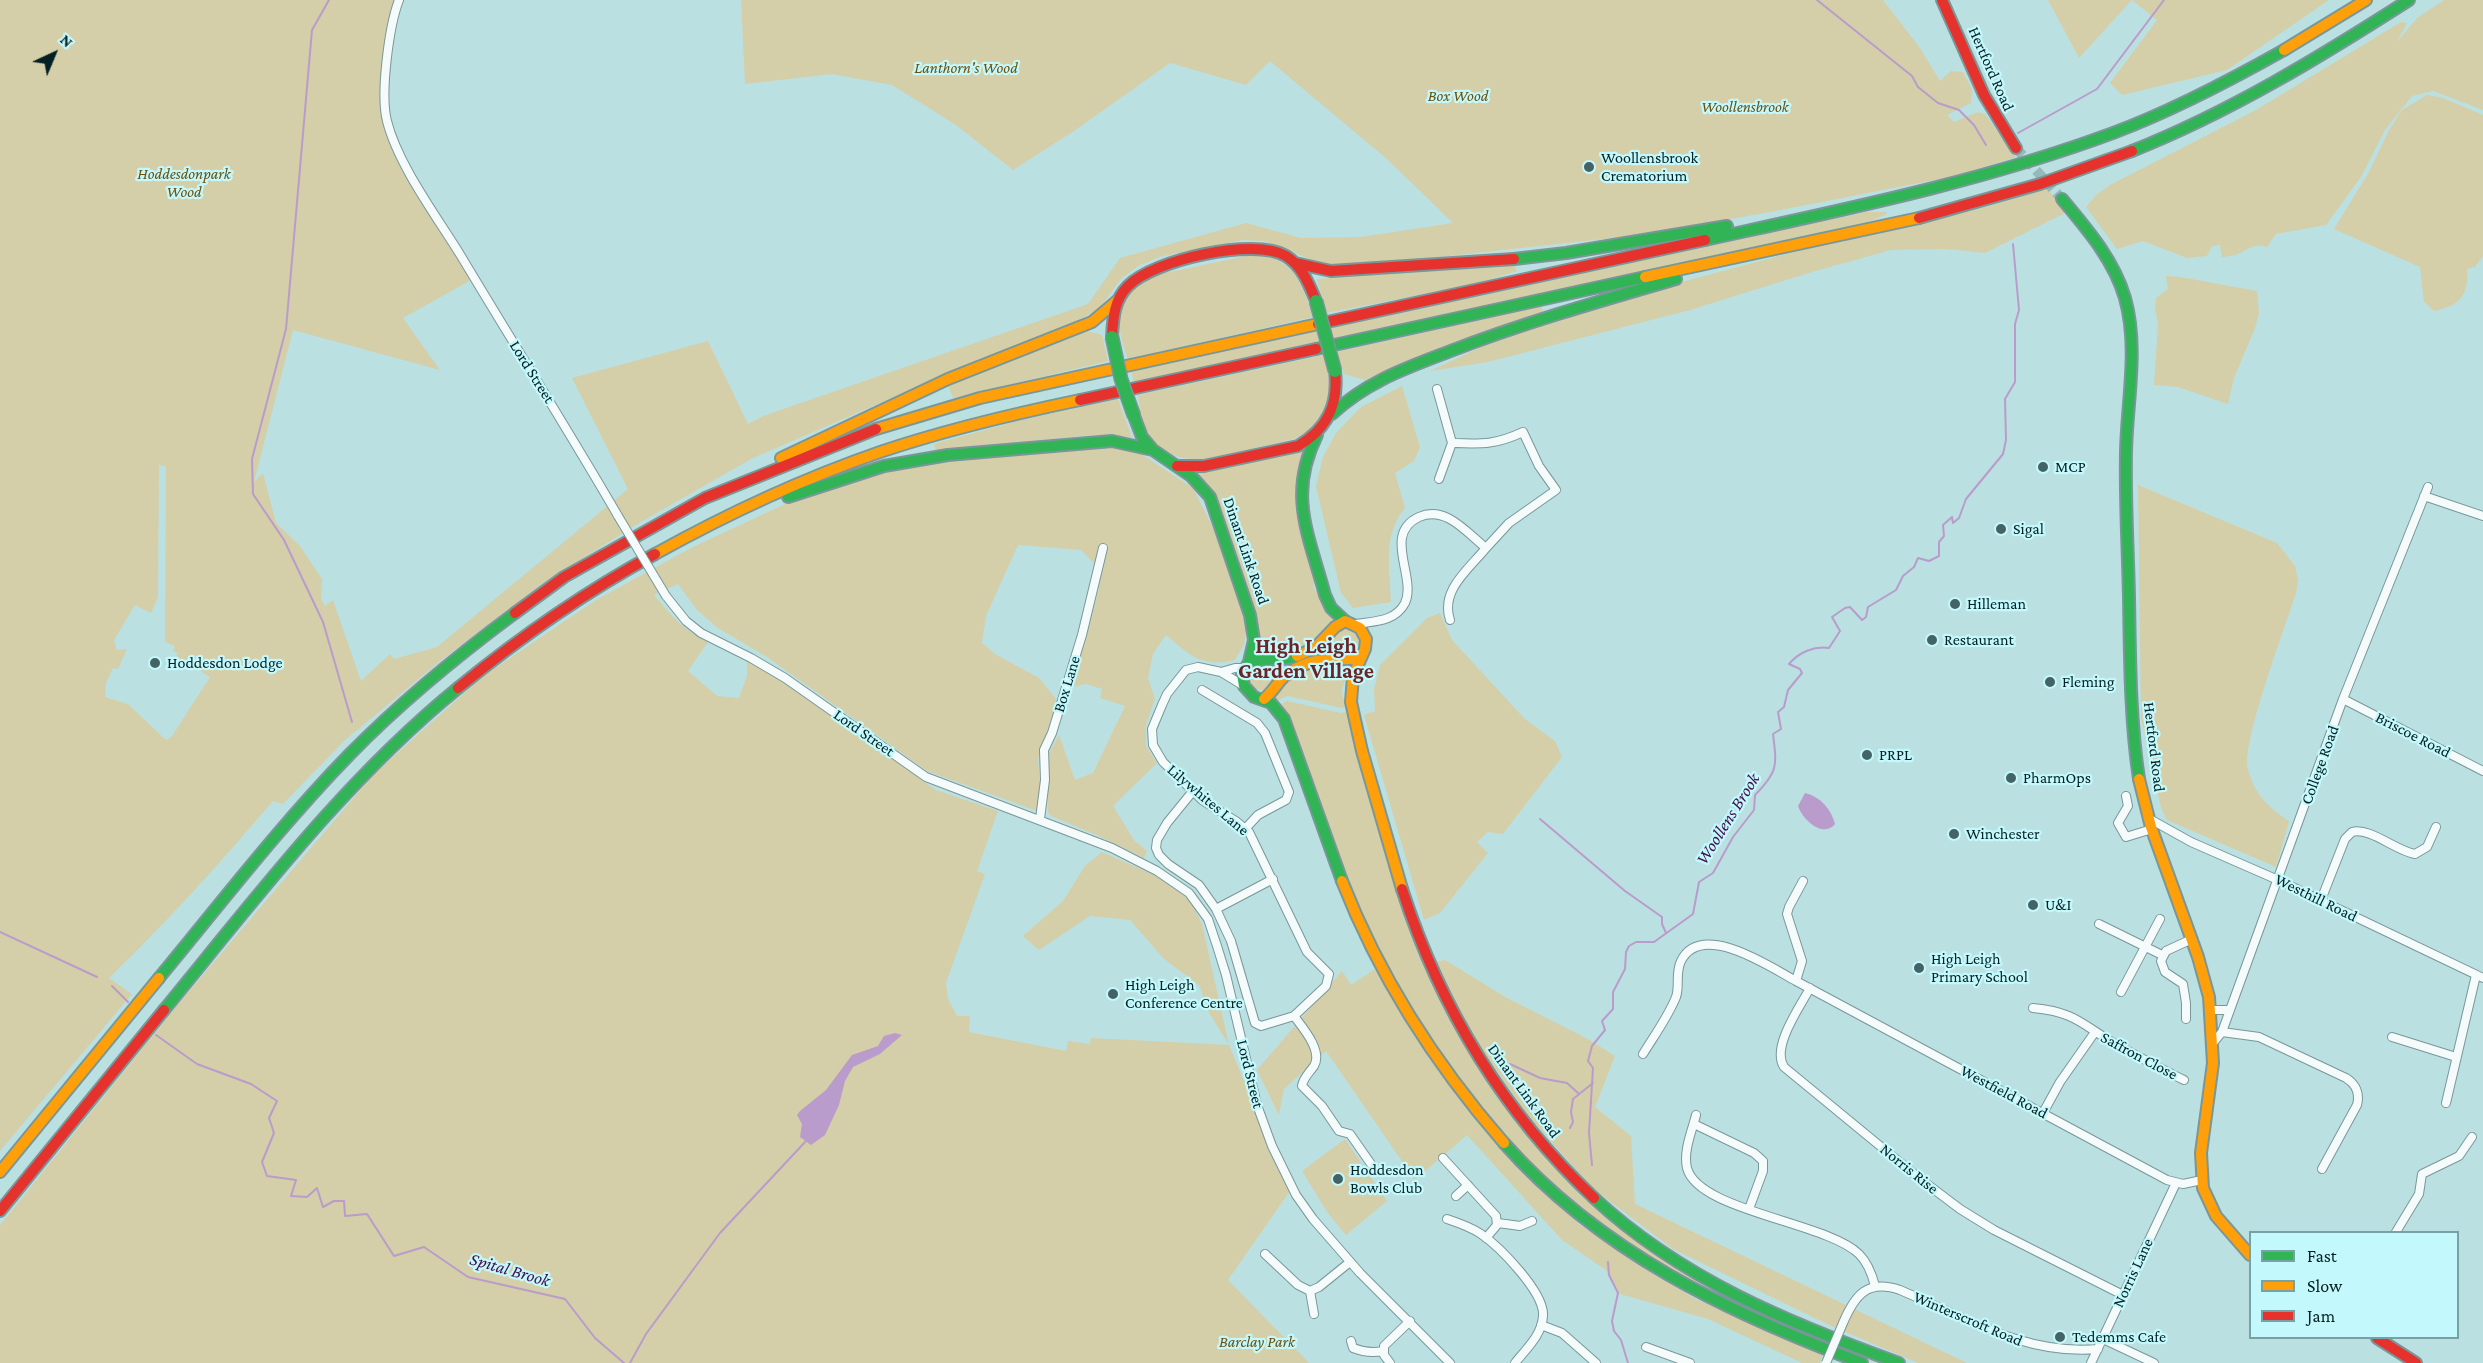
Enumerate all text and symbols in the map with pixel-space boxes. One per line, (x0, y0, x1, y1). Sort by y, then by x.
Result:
north arrow (24, 24, 84, 84)
street label: Hertford Road (1964, 24, 2018, 114)
text: N (57, 31, 77, 51)
park label: Lanthorn's Wood (914, 58, 1018, 78)
park label: Box Wood (1428, 86, 1488, 106)
park label: Woollensbrook (1701, 97, 1789, 117)
place label: Woollensbrook Crematorium (1601, 148, 1698, 186)
marker: Woollensbrook Crematorium (1582, 160, 1596, 174)
park label: Hoddesdonpark Wood (137, 164, 231, 202)
street label: Lord Street (505, 337, 559, 407)
place label: MCP (2055, 457, 2086, 477)
marker: MCP (2036, 460, 2050, 474)
street label: Dinant Link Road (1219, 495, 1273, 607)
place label: Sigal (2013, 519, 2044, 539)
marker: Sigal (1994, 522, 2008, 536)
place label: Hilleman (1967, 594, 2026, 614)
marker: Hilleman (1948, 597, 1962, 611)
place label: Restaurant (1944, 630, 2014, 650)
district label: High Leigh Garden Village (1238, 633, 1374, 684)
marker: Restaurant (1925, 633, 1939, 647)
place label: Hoddesdon Lodge (167, 653, 283, 673)
street label: Box Lane (1049, 653, 1085, 715)
marker: Hoddesdon Lodge (148, 656, 162, 670)
place label: Fleming (2062, 672, 2115, 692)
marker: Fleming (2043, 675, 2057, 689)
street label: Hertford Road (2139, 701, 2169, 793)
street label: Lord Street (830, 705, 898, 761)
street label: Briscoe Road (2372, 708, 2454, 762)
street label: College Road (2297, 723, 2343, 807)
place label: PRPL (1879, 745, 1912, 765)
marker: PRPL (1860, 748, 1874, 762)
street label: Lilywhites Lane (1163, 760, 1253, 840)
place label: PharmOps (2023, 768, 2091, 788)
water label: Woollens Brook (1691, 769, 1765, 869)
marker: PharmOps (2004, 771, 2018, 785)
place label: Winchester (1966, 824, 2040, 844)
marker: Winchester (1947, 827, 1961, 841)
street label: Westhill Road (2272, 870, 2360, 926)
place label: U&I (2045, 895, 2071, 915)
marker: U&I (2026, 898, 2040, 912)
place label: High Leigh Primary School (1931, 949, 2028, 987)
marker: High Leigh Primary School (1912, 961, 1926, 975)
place label: High Leigh Conference Centre (1125, 975, 1243, 1013)
marker: High Leigh Conference Centre (1106, 987, 1120, 1001)
street label: Saffron Close (2097, 1028, 2181, 1084)
street label: Lord Street (1232, 1038, 1268, 1110)
street label: Dinant Link Road (1483, 1040, 1565, 1142)
street label: Westfield Road (1957, 1061, 2051, 1123)
street label: Norris Rise (1876, 1140, 1942, 1198)
place label: Hoddesdon Bowls Club (1350, 1160, 1424, 1198)
marker: Hoddesdon Bowls Club (1331, 1172, 1345, 1186)
legend (2249, 1231, 2459, 1339)
street label: Norris Lane (2109, 1235, 2157, 1311)
text: Fast (2307, 1246, 2337, 1266)
water label: Spital Brook (467, 1248, 553, 1292)
text: Slow (2307, 1276, 2342, 1296)
street label: Winterscroft Road (1911, 1287, 2025, 1351)
text: Jam (2307, 1306, 2335, 1326)
place label: Tedemms Cafe (2072, 1327, 2166, 1347)
marker: Tedemms Cafe (2053, 1330, 2067, 1344)
park label: Barclay Park (1219, 1332, 1295, 1352)

